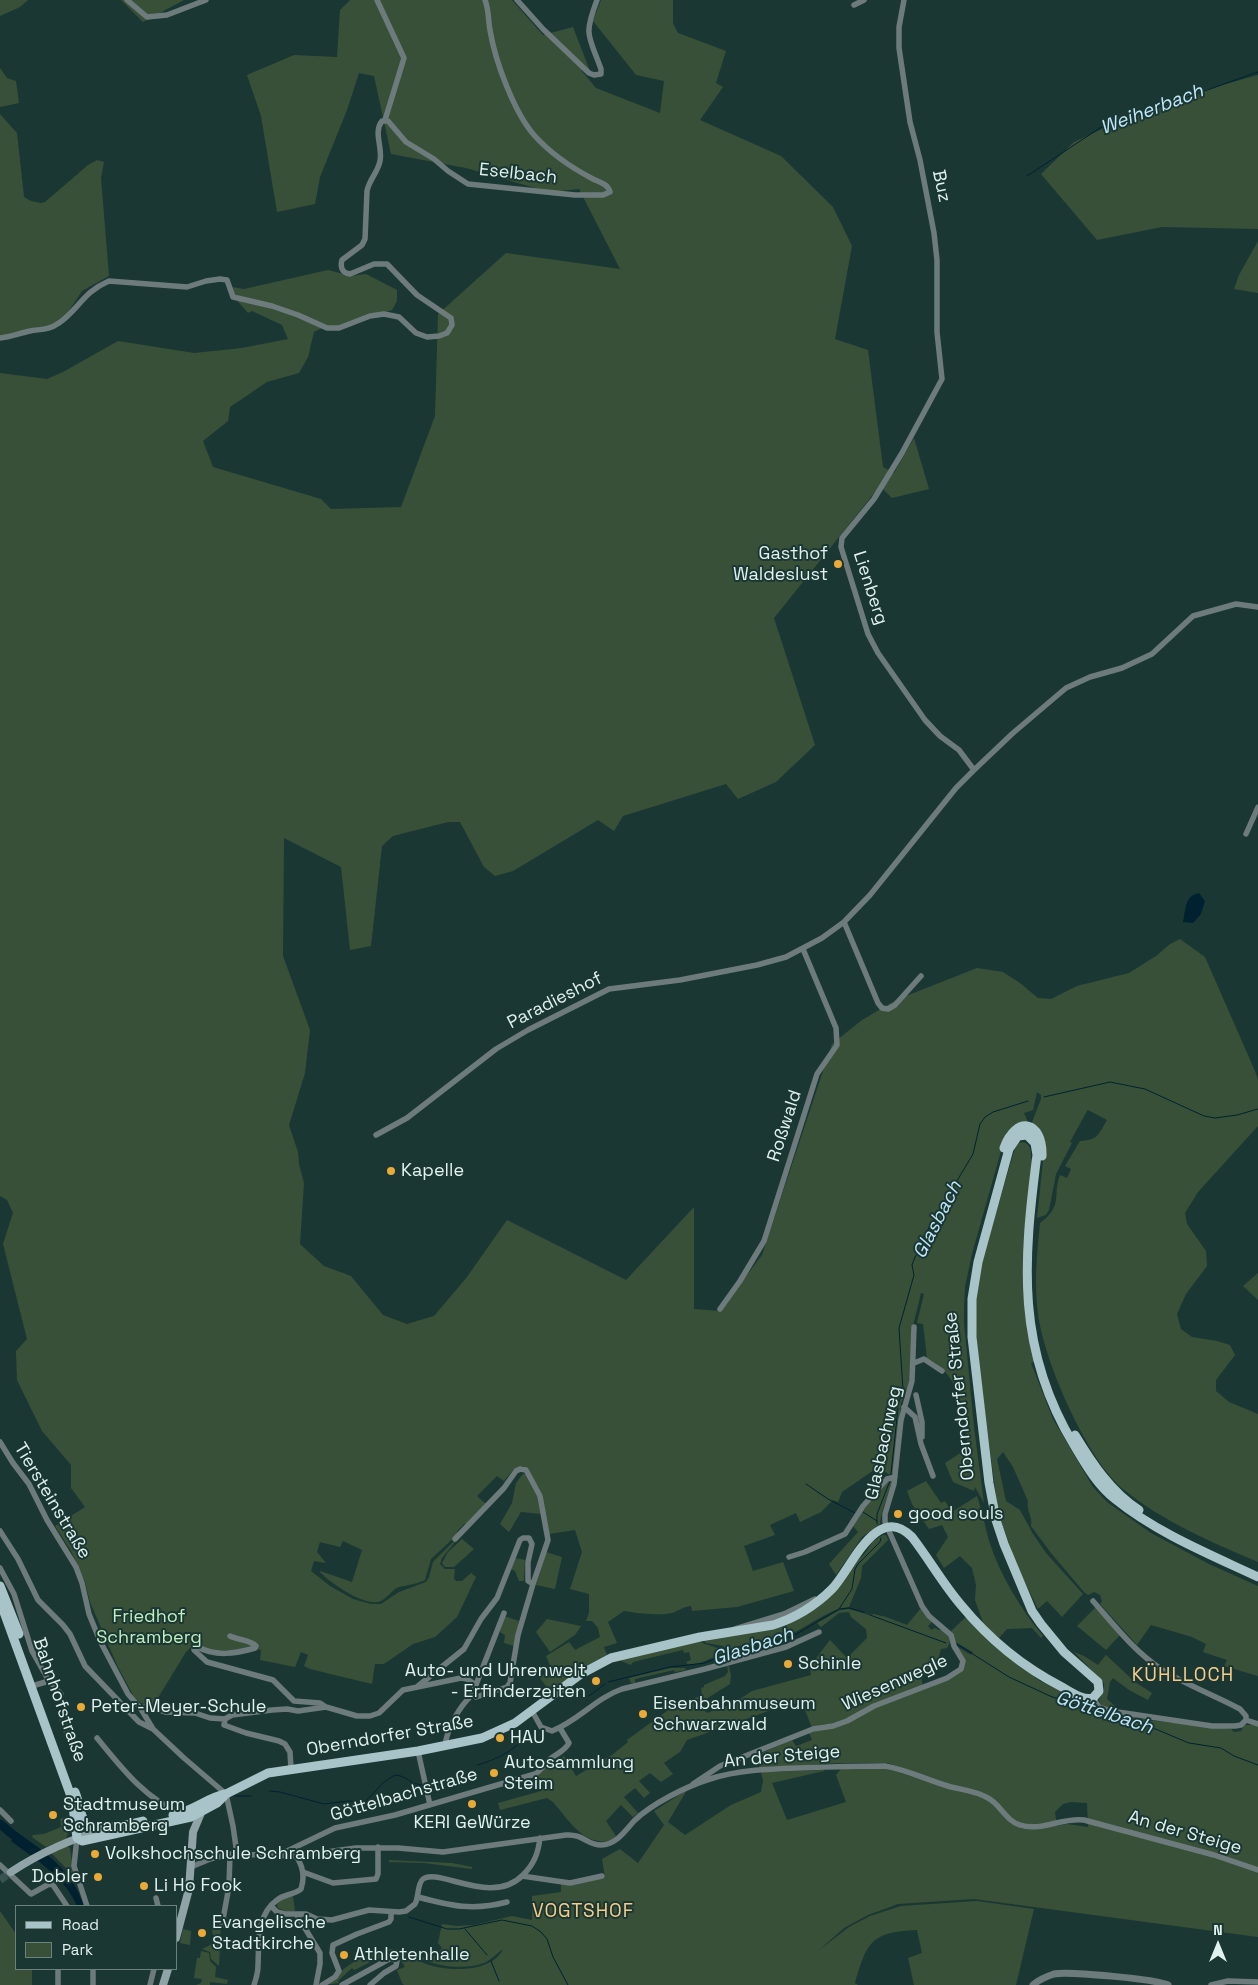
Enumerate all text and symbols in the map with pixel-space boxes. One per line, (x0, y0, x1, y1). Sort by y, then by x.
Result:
water label: Weiherbach (1097, 80, 1207, 140)
street label: Eselbach (478, 159, 558, 189)
street label: Buz (927, 168, 955, 204)
place label: Gasthof Waldeslust (733, 543, 828, 586)
street label: Lienberg (848, 548, 892, 628)
marker: Gasthof Waldeslust (832, 558, 844, 570)
street label: Paradieshof (504, 968, 606, 1034)
street label: Roßwald (763, 1087, 807, 1165)
place label: Kapelle (401, 1160, 464, 1182)
marker: Kapelle (385, 1165, 397, 1177)
water label: Glasbach (909, 1177, 967, 1263)
street label: Oberndorfer Straße (940, 1311, 980, 1481)
street label: Glasbachweg (861, 1384, 907, 1502)
street label: Tiersteinstraße (9, 1439, 95, 1563)
place label: good souls (908, 1503, 1004, 1525)
marker: good souls (892, 1508, 904, 1520)
park label: Friedhof Schramberg (96, 1606, 202, 1648)
water label: Glasbach (710, 1623, 796, 1671)
street label: Bahnhofstraße (28, 1635, 90, 1765)
street label: Wiesenwegle (839, 1650, 951, 1716)
place label: Schinle (798, 1653, 861, 1675)
marker: Schinle (782, 1658, 794, 1670)
place label: Auto- und Uhrenwelt - Erfinderzeiten (405, 1660, 586, 1702)
district label: KÜHLLOCH (1131, 1665, 1235, 1687)
marker: Auto- und Uhrenwelt - Erfinderzeiten (590, 1675, 602, 1687)
water label: Göttelbach (1052, 1687, 1156, 1739)
place label: Eisenbahnmuseum Schwarzwald (653, 1693, 816, 1736)
place label: Peter-Meyer-Schule (91, 1696, 266, 1718)
marker: Peter-Meyer-Schule (75, 1701, 87, 1713)
marker: Eisenbahnmuseum Schwarzwald (637, 1708, 649, 1720)
street label: Oberndorfer Straße (305, 1711, 475, 1761)
place label: HAU (510, 1727, 545, 1749)
marker: HAU (494, 1732, 506, 1744)
street label: An der Steige (723, 1741, 841, 1773)
place label: Autosammlung Steim (504, 1752, 634, 1795)
street label: Göttelbachstraße (328, 1764, 480, 1826)
marker: Autosammlung Steim (488, 1767, 500, 1779)
place label: Stadtmuseum Schramberg (63, 1794, 185, 1836)
marker: KERI GeWürze (466, 1798, 478, 1810)
street label: An der Steige (1126, 1807, 1244, 1859)
marker: Stadtmuseum Schramberg (47, 1809, 59, 1821)
place label: KERI GeWürze (413, 1812, 531, 1834)
place label: Volkshochschule Schramberg (105, 1843, 361, 1865)
marker: Volkshochschule Schramberg (89, 1848, 101, 1860)
place label: Dobler (31, 1866, 88, 1888)
marker: Dobler (92, 1871, 104, 1883)
place label: Li Ho Fook (154, 1875, 242, 1897)
marker: Li Ho Fook (138, 1880, 150, 1892)
district label: VOGTSHOF (531, 1901, 635, 1923)
legend (15, 1905, 178, 1970)
place label: Evangelische Stadtkirche (212, 1912, 326, 1955)
text: Road (62, 1915, 99, 1934)
north arrow (1193, 1920, 1243, 1970)
text: N (1213, 1921, 1223, 1939)
marker: Evangelische Stadtkirche (196, 1927, 208, 1939)
text: Park (62, 1940, 93, 1959)
place label: Athletenhalle (354, 1944, 470, 1966)
marker: Athletenhalle (338, 1949, 350, 1961)

